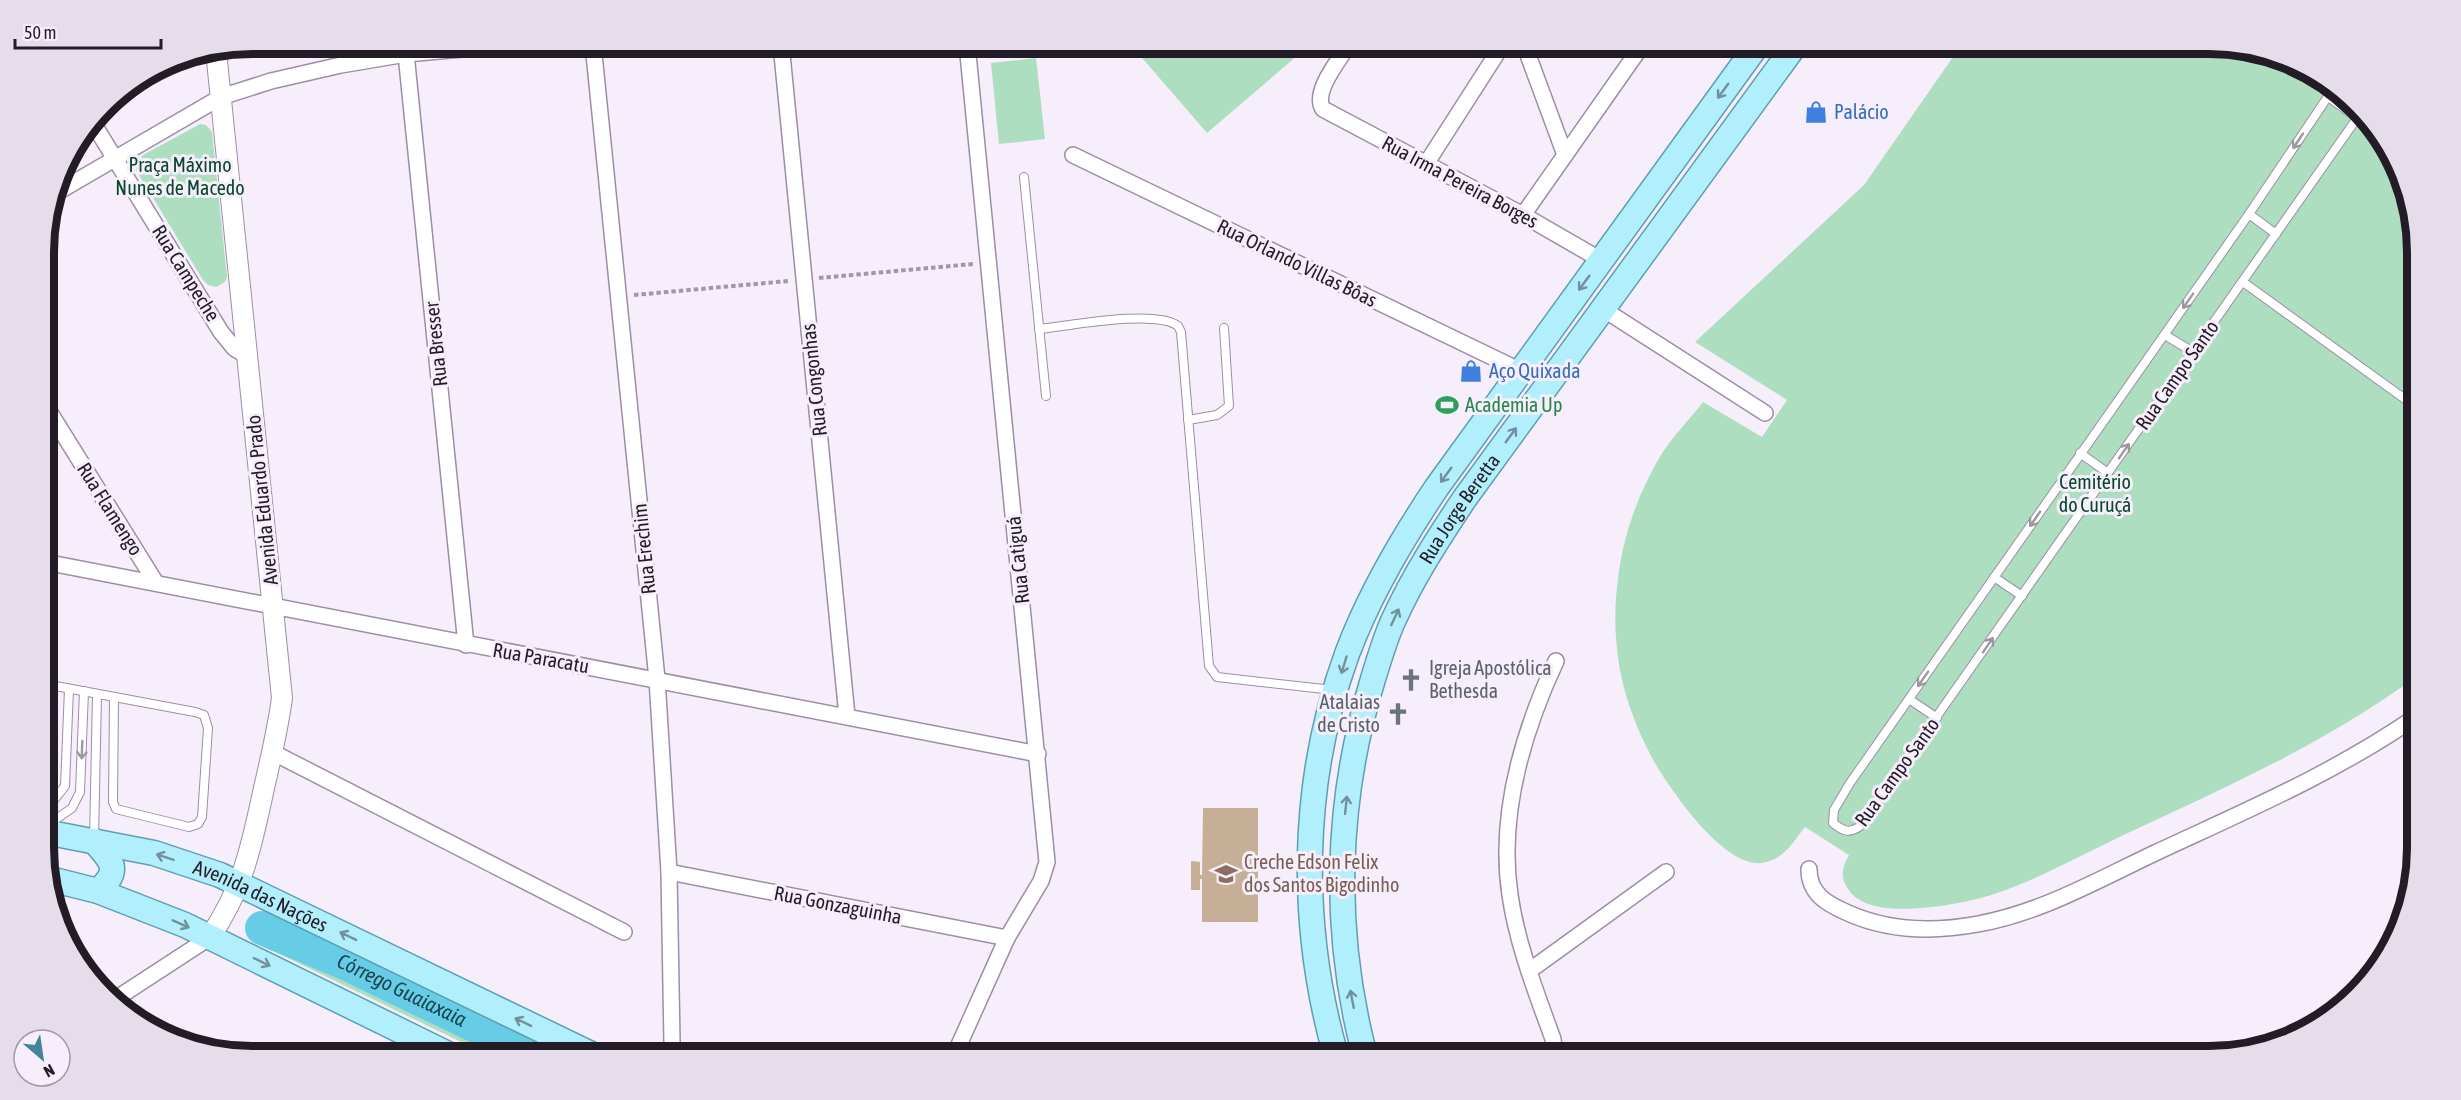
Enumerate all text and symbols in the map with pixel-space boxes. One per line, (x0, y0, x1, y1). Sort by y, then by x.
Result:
scale bar (15, 12, 160, 50)
text: 50 m (24, 22, 56, 43)
one-way arrow (1717, 82, 1730, 98)
shop icon: Palácio (1803, 99, 1829, 125)
place label: Palácio (1834, 100, 1889, 123)
street label: Rua Irma Pereira Borges (1378, 131, 1542, 232)
one-way arrow (2292, 132, 2304, 148)
park label: Praça Máximo Nunes de Macedo (115, 153, 245, 199)
street label: Rua Orlando Villas Bôas (1214, 214, 1381, 311)
street label: Rua Campeche (148, 220, 225, 325)
one-way arrow (1578, 274, 1591, 290)
one-way arrow (2182, 293, 2194, 309)
street label: Rua Bresser (419, 299, 451, 388)
street label: Rua Campo Santo (2130, 316, 2223, 434)
street label: Rua Congonhas (796, 323, 831, 438)
shop icon: Aço Quixada (1458, 358, 1484, 384)
place label: Aço Quixada (1489, 359, 1580, 382)
sports icon: Academia Up (1434, 392, 1460, 418)
place label: Academia Up (1465, 393, 1562, 416)
street label: Avenida Eduardo Prado (241, 414, 282, 586)
one-way arrow (1505, 428, 1517, 444)
one-way arrow (2118, 443, 2130, 459)
street label: Rua Jorge Beretta (1414, 449, 1504, 568)
street label: Rua Flamengo (73, 458, 148, 559)
one-way arrow (1440, 467, 1452, 483)
park label: Cemitério do Curuçá (2059, 470, 2131, 516)
street label: Rua Erechim (627, 502, 660, 596)
one-way arrow (2029, 510, 2041, 526)
street label: Rua Catiguá (1001, 515, 1034, 605)
one-way arrow (1390, 609, 1402, 627)
one-way arrow (1982, 637, 1994, 653)
street label: Rua Paracatu (491, 638, 591, 677)
one-way arrow (1338, 655, 1349, 674)
place label: Igreja Apostólica Bethesda (1429, 656, 1552, 702)
church icon: Igreja Apostólica Bethesda (1398, 667, 1424, 693)
one-way arrow (1917, 670, 1929, 686)
place label: Atalaias de Cristo (1317, 690, 1380, 736)
church icon: Atalaias de Cristo (1385, 701, 1411, 727)
street label: Rua Campo Santo (1850, 713, 1944, 830)
one-way arrow (76, 739, 87, 759)
one-way arrow (1341, 795, 1352, 815)
one-way arrow (156, 850, 175, 861)
place label: Creche Edson Felix dos Santos Bigodinho (1244, 850, 1399, 896)
street label: Avenida das Nações (191, 855, 332, 936)
school or university icon: Creche Edson Felix dos Santos Bigodinho (1213, 861, 1239, 887)
street label: Rua Gonzaguinha (772, 881, 904, 928)
one-way arrow (171, 919, 190, 930)
one-way arrow (339, 930, 357, 942)
water label: Córrego Guaiaxaia (334, 948, 471, 1031)
one-way arrow (253, 957, 271, 969)
one-way arrow (1346, 990, 1357, 1009)
one-way arrow (515, 1015, 533, 1027)
north arrow (12, 1028, 72, 1088)
text: N (41, 1061, 58, 1081)

